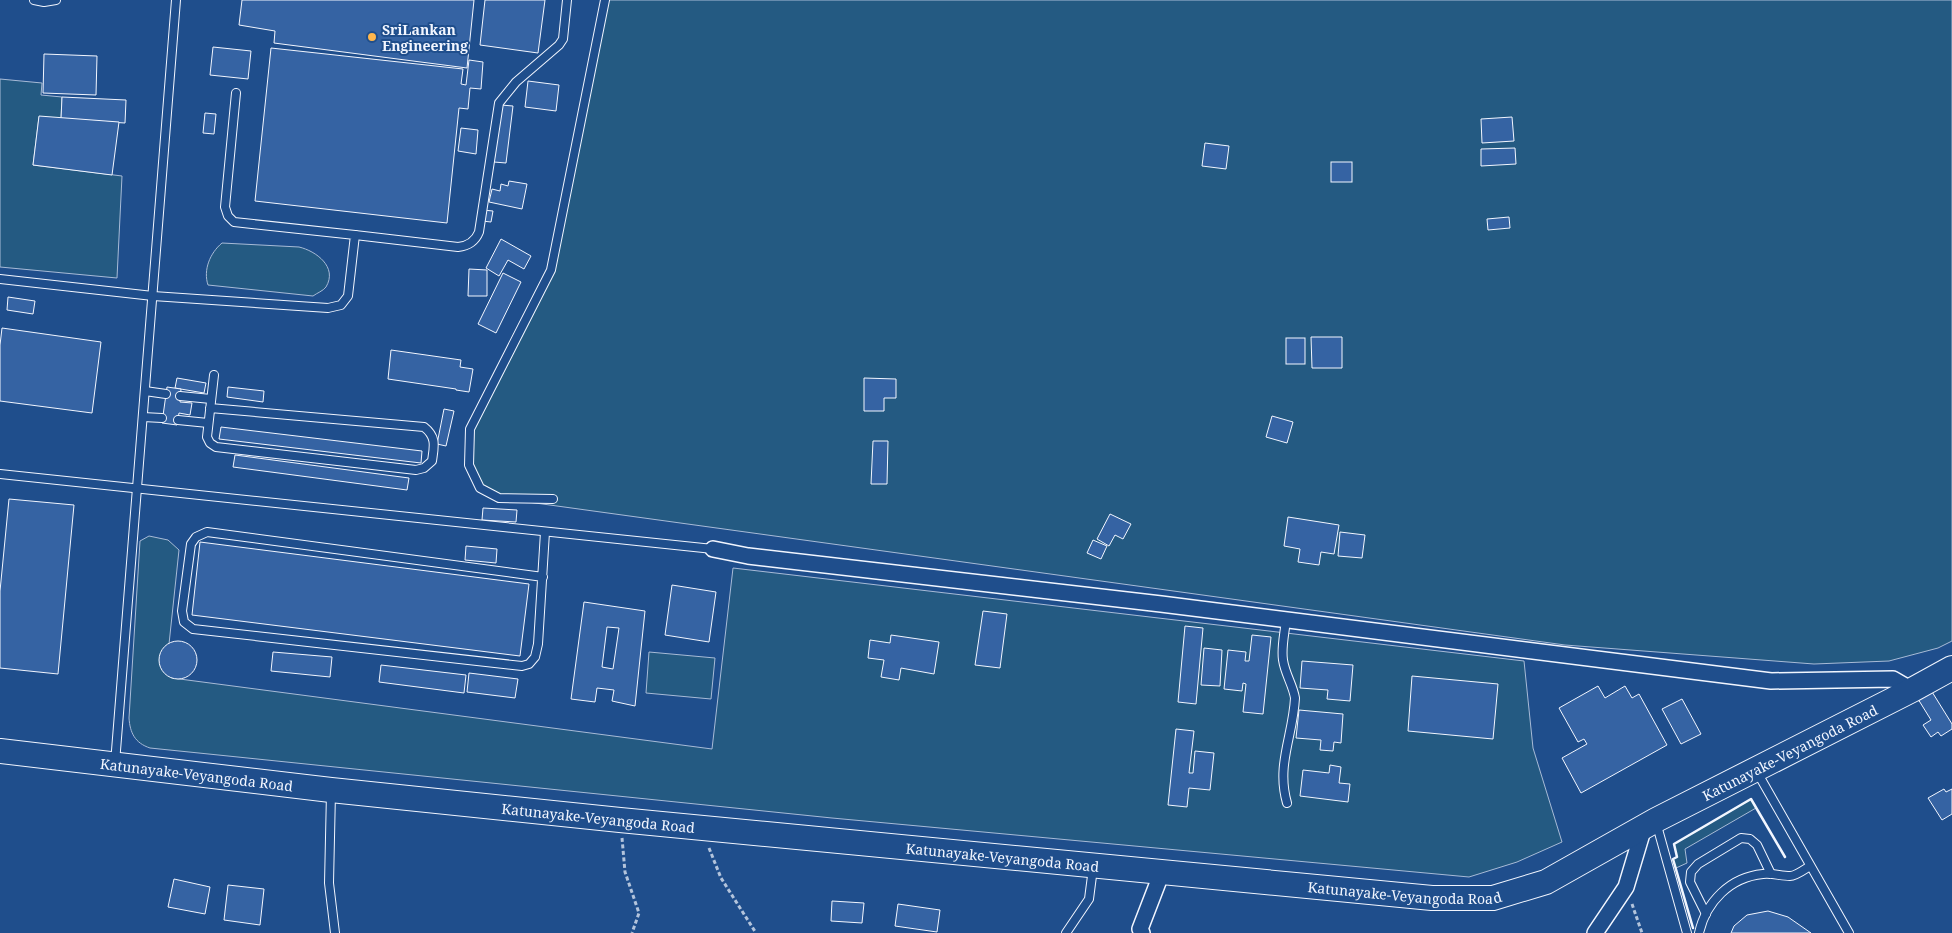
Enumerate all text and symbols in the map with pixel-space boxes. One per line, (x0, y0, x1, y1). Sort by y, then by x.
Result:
place label: SriLankan Engineering (382, 20, 468, 55)
marker: SriLankan Engineering (366, 31, 378, 43)
street label: Katunayake-Veyangoda Road (1699, 700, 1881, 805)
street label: Katunayake-Veyangoda Road (99, 753, 295, 795)
street label: Katunayake-Veyangoda Road (501, 798, 696, 837)
street label: Katunayake-Veyangoda Road (905, 838, 1100, 876)
street label: Katunayake-Veyangoda Road (1307, 877, 1504, 908)

